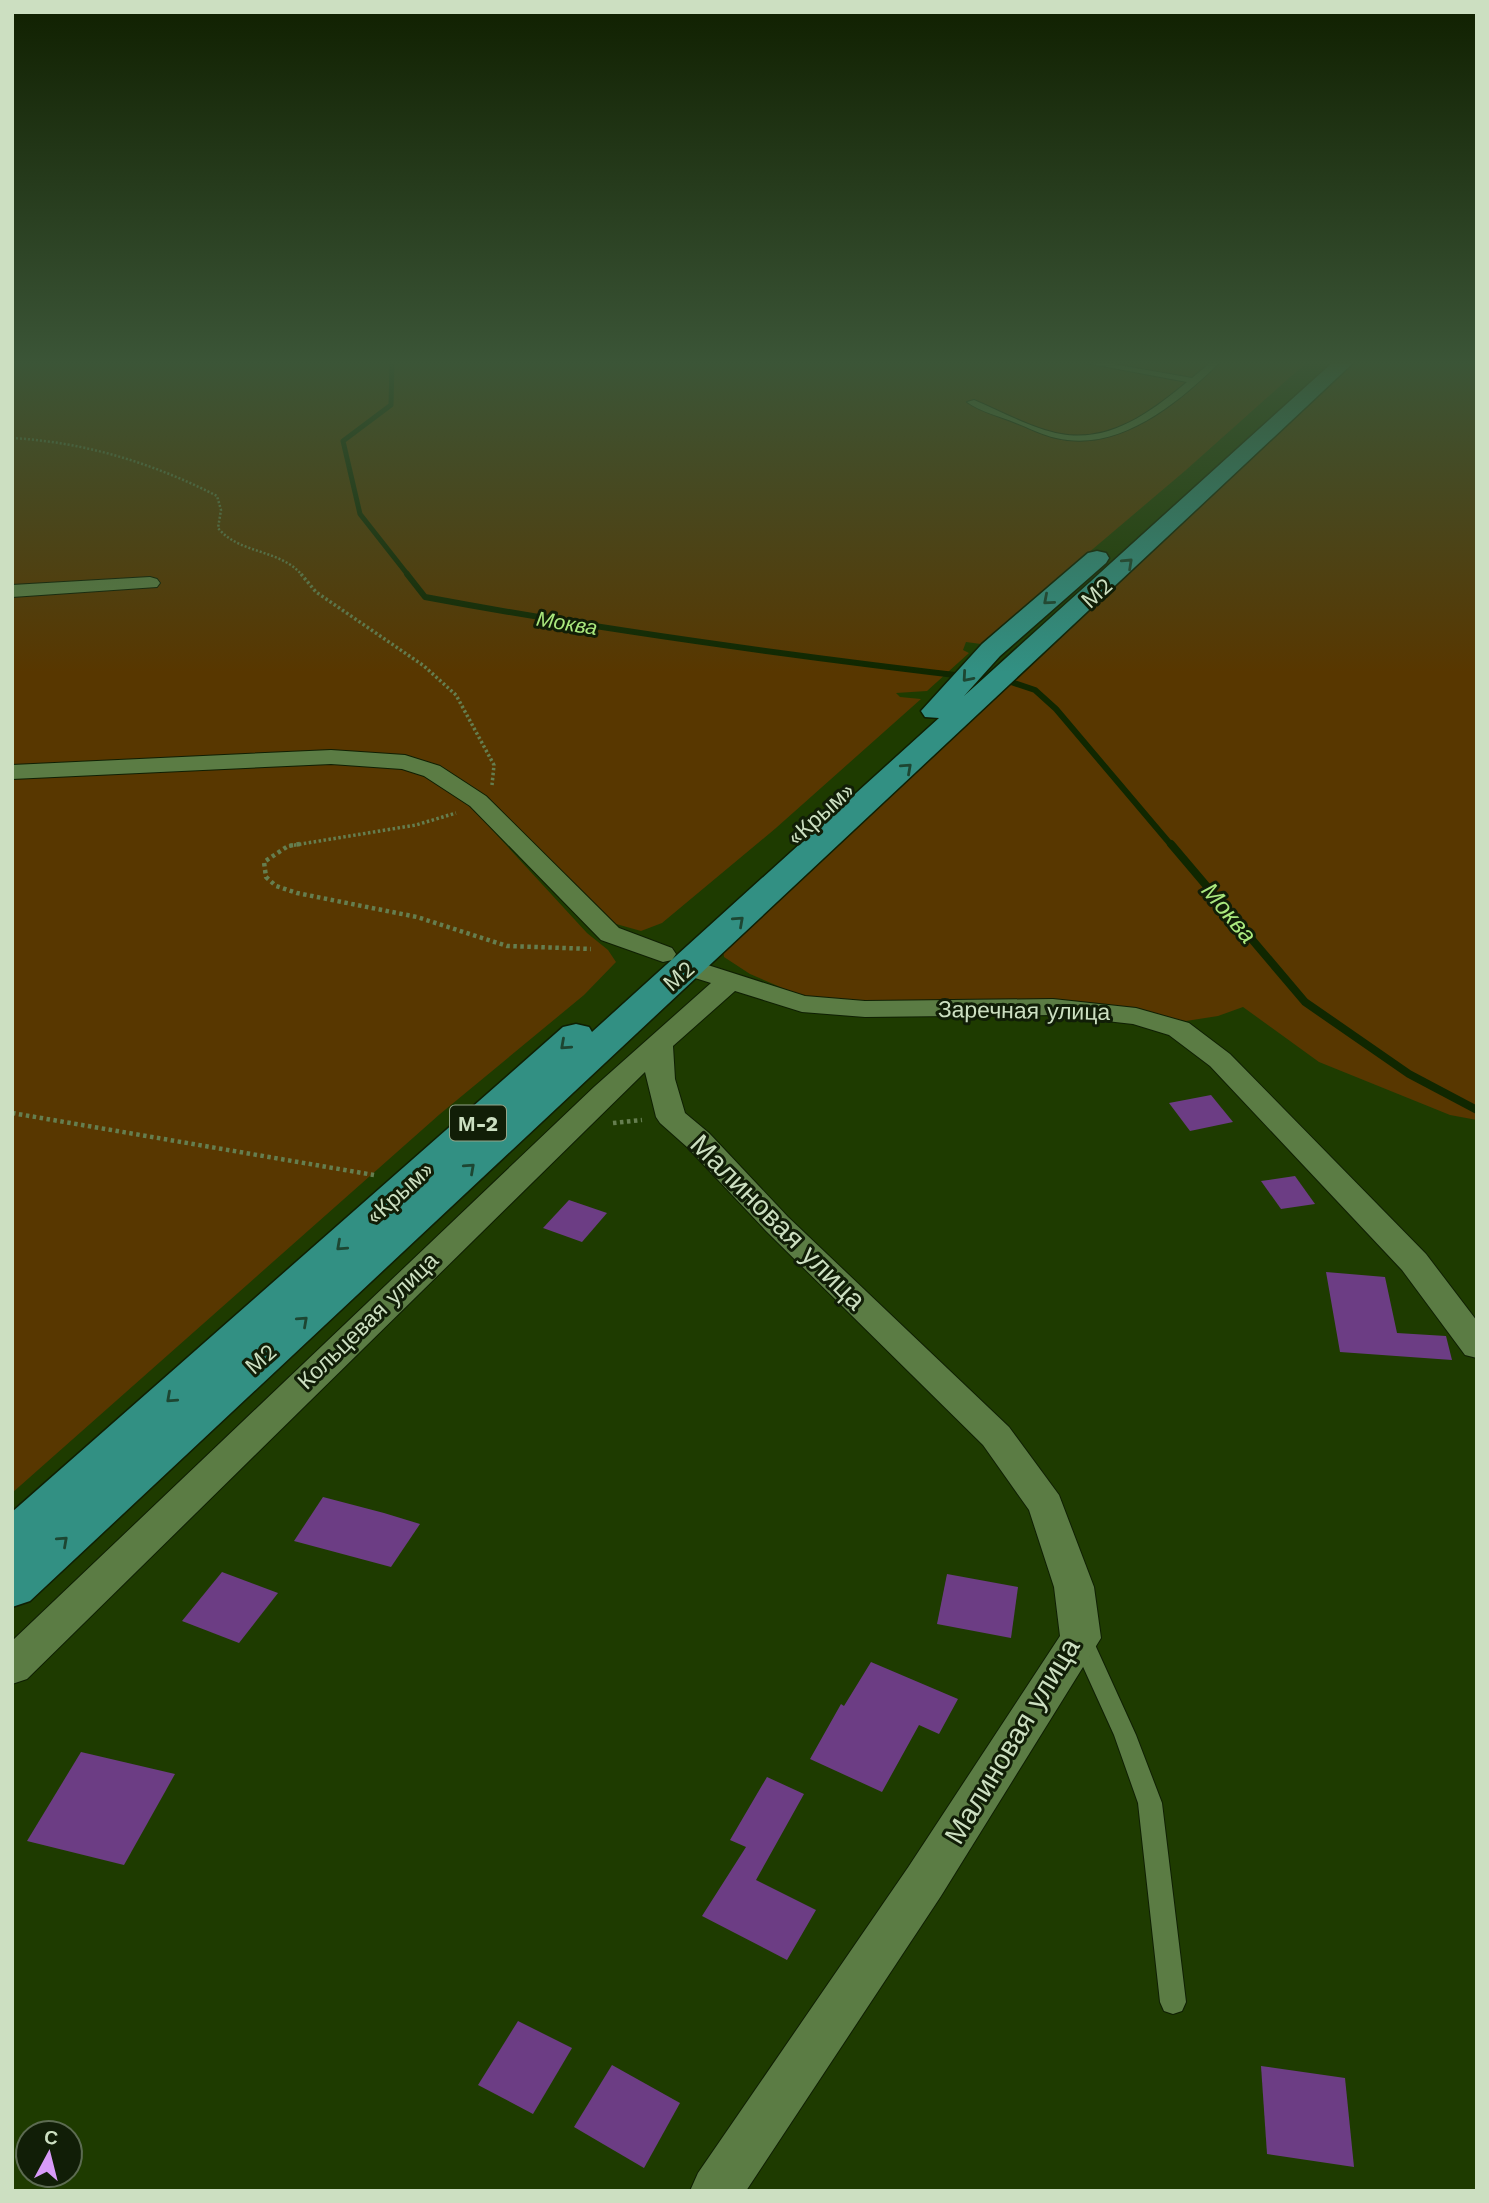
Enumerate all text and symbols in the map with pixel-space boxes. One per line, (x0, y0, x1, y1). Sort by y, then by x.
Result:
one-way arrow (1120, 559, 1133, 572)
street label: М2 (1076, 572, 1118, 614)
one-way arrow (1044, 592, 1057, 604)
water label: Моква (535, 606, 599, 640)
one-way arrow (963, 669, 975, 682)
one-way arrow (899, 763, 912, 776)
street label: «Крым» (782, 777, 860, 851)
water label: Моква (1196, 877, 1262, 949)
one-way arrow (731, 917, 744, 929)
street label: М2 (658, 955, 700, 997)
street label: Заречная улица (938, 996, 1111, 1026)
one-way arrow (560, 1037, 573, 1049)
road number: М-2 (450, 1106, 506, 1140)
street label: Малиновая улица (684, 1128, 873, 1317)
street label: «Крым» (361, 1156, 439, 1230)
one-way arrow (462, 1163, 475, 1176)
one-way arrow (336, 1238, 349, 1250)
street label: Кольцевая улица (292, 1247, 444, 1395)
one-way arrow (295, 1317, 308, 1330)
street label: М2 (240, 1338, 282, 1380)
one-way arrow (166, 1390, 179, 1402)
one-way arrow (55, 1537, 68, 1549)
street label: Малиновая улица (938, 1632, 1087, 1850)
north arrow (14, 2119, 84, 2189)
text: С (43, 2125, 59, 2150)

